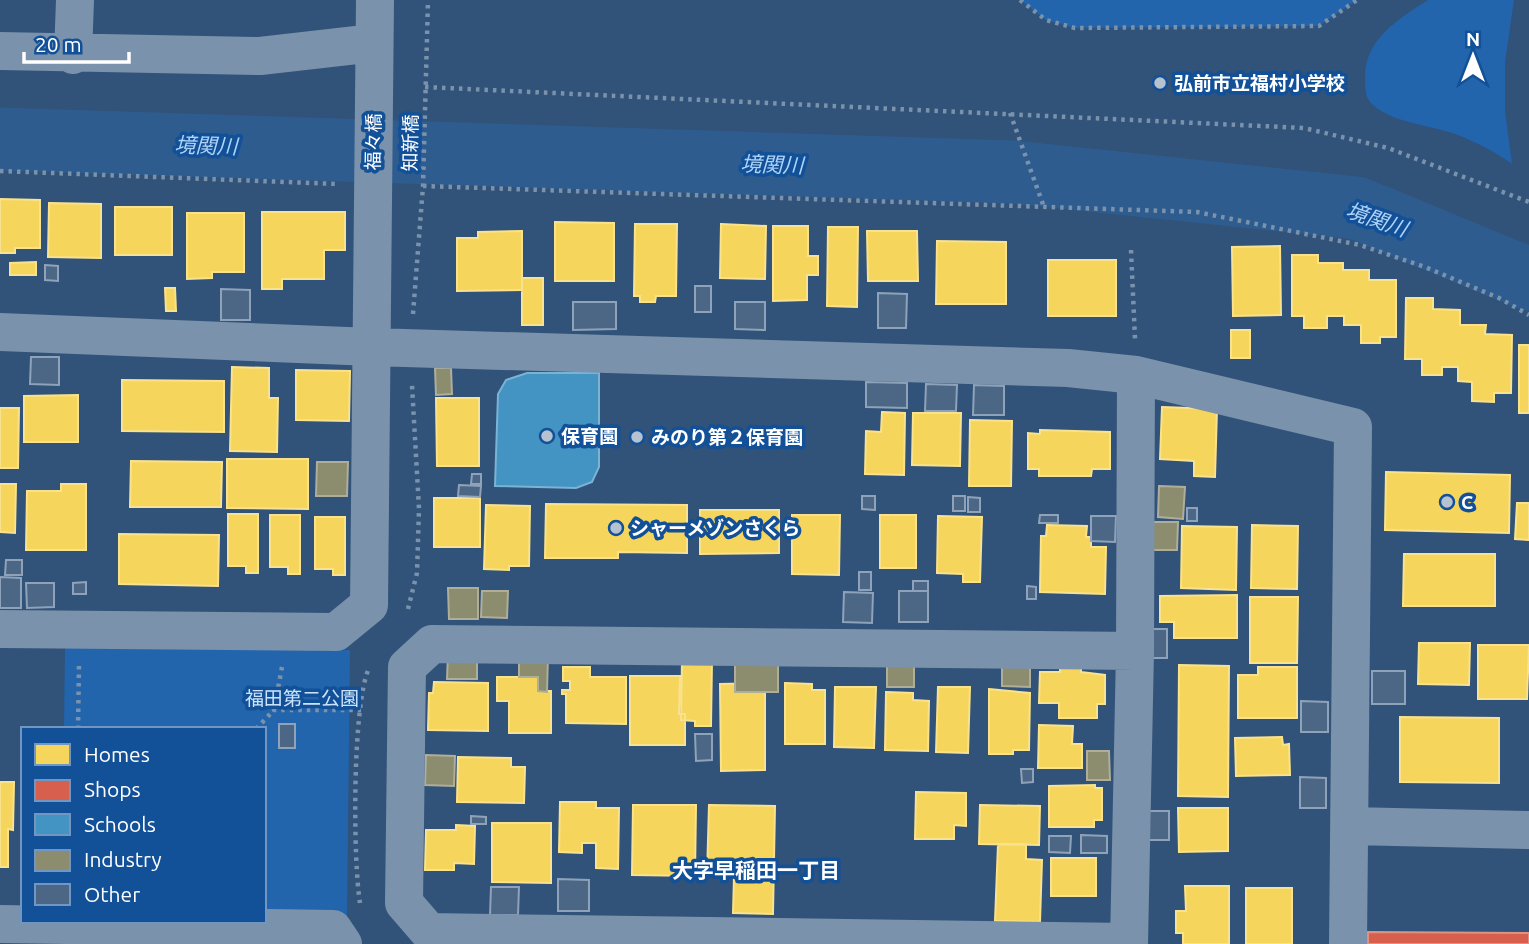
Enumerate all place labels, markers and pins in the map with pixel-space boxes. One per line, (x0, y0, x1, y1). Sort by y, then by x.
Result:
place label: 弘前市立福村小学校 (1174, 72, 1345, 94)
marker: 弘前市立福村小学校 (1152, 75, 1168, 91)
place label: 保育園 (561, 425, 618, 447)
place label: みのり第２保育園 (651, 426, 803, 448)
marker: 保育園 (539, 428, 555, 444)
marker: みのり第２保育園 (629, 429, 645, 445)
place label: C (1461, 491, 1473, 513)
marker: C (1439, 494, 1455, 510)
place label: シャーメゾンさくら (630, 517, 800, 539)
marker: シャーメゾンさくら (608, 520, 624, 536)

